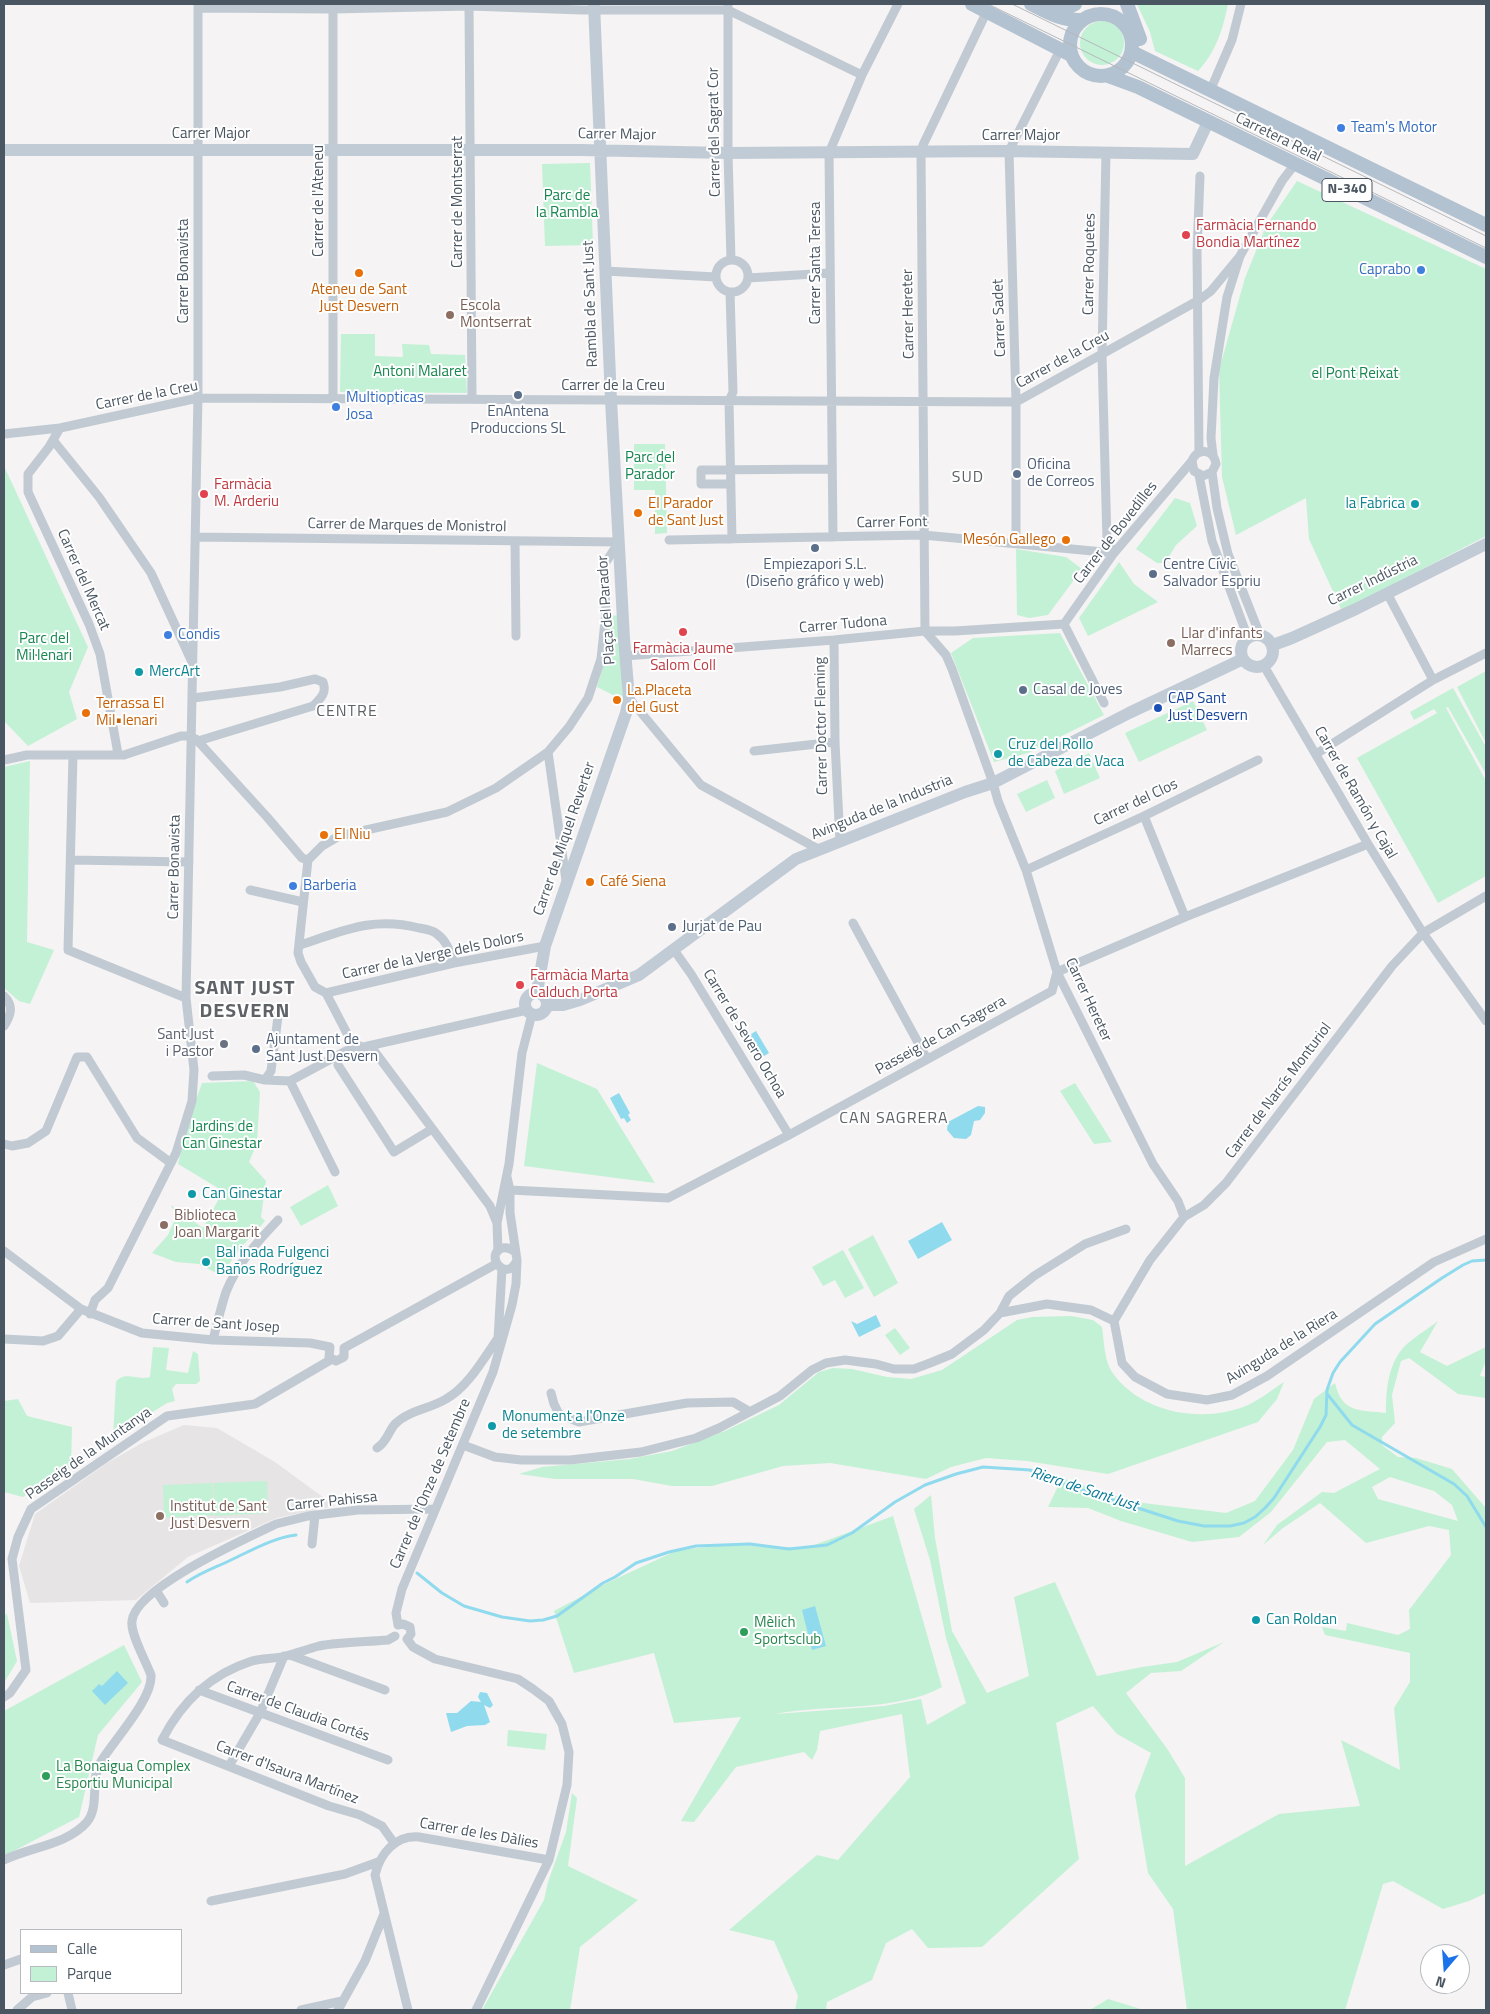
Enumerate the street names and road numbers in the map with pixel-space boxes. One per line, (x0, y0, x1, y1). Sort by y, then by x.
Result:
street label: Carrer del Sagrat Cor (705, 67, 725, 197)
street label: Carretera Reial (1232, 109, 1324, 167)
street label: Carrer Major (172, 125, 250, 143)
street label: Carrer Major (578, 125, 656, 145)
street label: Carrer Major (982, 127, 1060, 145)
street label: Carrer de Montserrat (449, 136, 467, 268)
street label: Carrer de l'Ateneu (310, 145, 328, 257)
road number: N-340 (1322, 178, 1372, 202)
street label: Carrer Santa Teresa (807, 202, 825, 324)
street label: Carrer Roquetes (1080, 213, 1100, 315)
street label: Carrer Bonavista (175, 219, 193, 323)
street label: Rambla de Sant Just (580, 240, 602, 368)
street label: Carrer Hereter (899, 269, 919, 359)
street label: Carrer Sadet (990, 279, 1010, 357)
street label: Carrer de la Creu (1013, 327, 1113, 393)
street label: Carrer de la Creu (94, 377, 200, 415)
street label: Carrer de la Creu (561, 377, 665, 395)
street label: Carrer de Bovedilles (1070, 478, 1162, 588)
street label: Carrer Font (856, 513, 928, 533)
street label: Carrer de Marques de Monistrol (307, 515, 507, 537)
street label: Carrer del Mercat (53, 527, 113, 633)
street label: Carrer Indústria (1325, 551, 1421, 611)
street label: Plaça del Parador (594, 555, 620, 665)
street label: Carrer Tudona (798, 612, 888, 638)
street label: Carrer Doctor Fleming (812, 657, 832, 795)
street label: Carrer de Ramón y Cajal (1310, 724, 1400, 862)
street label: Carrer de Miquel Reverter (530, 760, 600, 918)
street label: Avinguda de la Industria (809, 771, 955, 845)
street label: Carrer del Clos (1091, 776, 1181, 830)
street label: Carrer Bonavista (165, 814, 185, 920)
street label: Carrer de la Verge dels Dolors (341, 928, 525, 984)
street label: Carrer Hereter (1061, 955, 1115, 1045)
street label: Carrer de Severo Ochoa (698, 966, 790, 1102)
street label: Passeig de Can Sagrera (872, 993, 1010, 1079)
street label: Carrer de Narcís Monturiol (1222, 1020, 1336, 1162)
street label: Avinguda de la Riera (1223, 1306, 1341, 1388)
street label: Carrer de Sant Josep (152, 1311, 280, 1337)
street label: Carrer de l'Onze de Setembre (387, 1396, 475, 1572)
street label: Passeig de la Muntanya (23, 1404, 155, 1504)
street label: Carrer Pahissa (286, 1488, 378, 1516)
street label: Carrer de Claudia Cortés (224, 1678, 372, 1746)
street label: Carrer d'Isaura Martínez (213, 1737, 361, 1809)
street label: Carrer de les Dàlies (418, 1815, 540, 1853)

